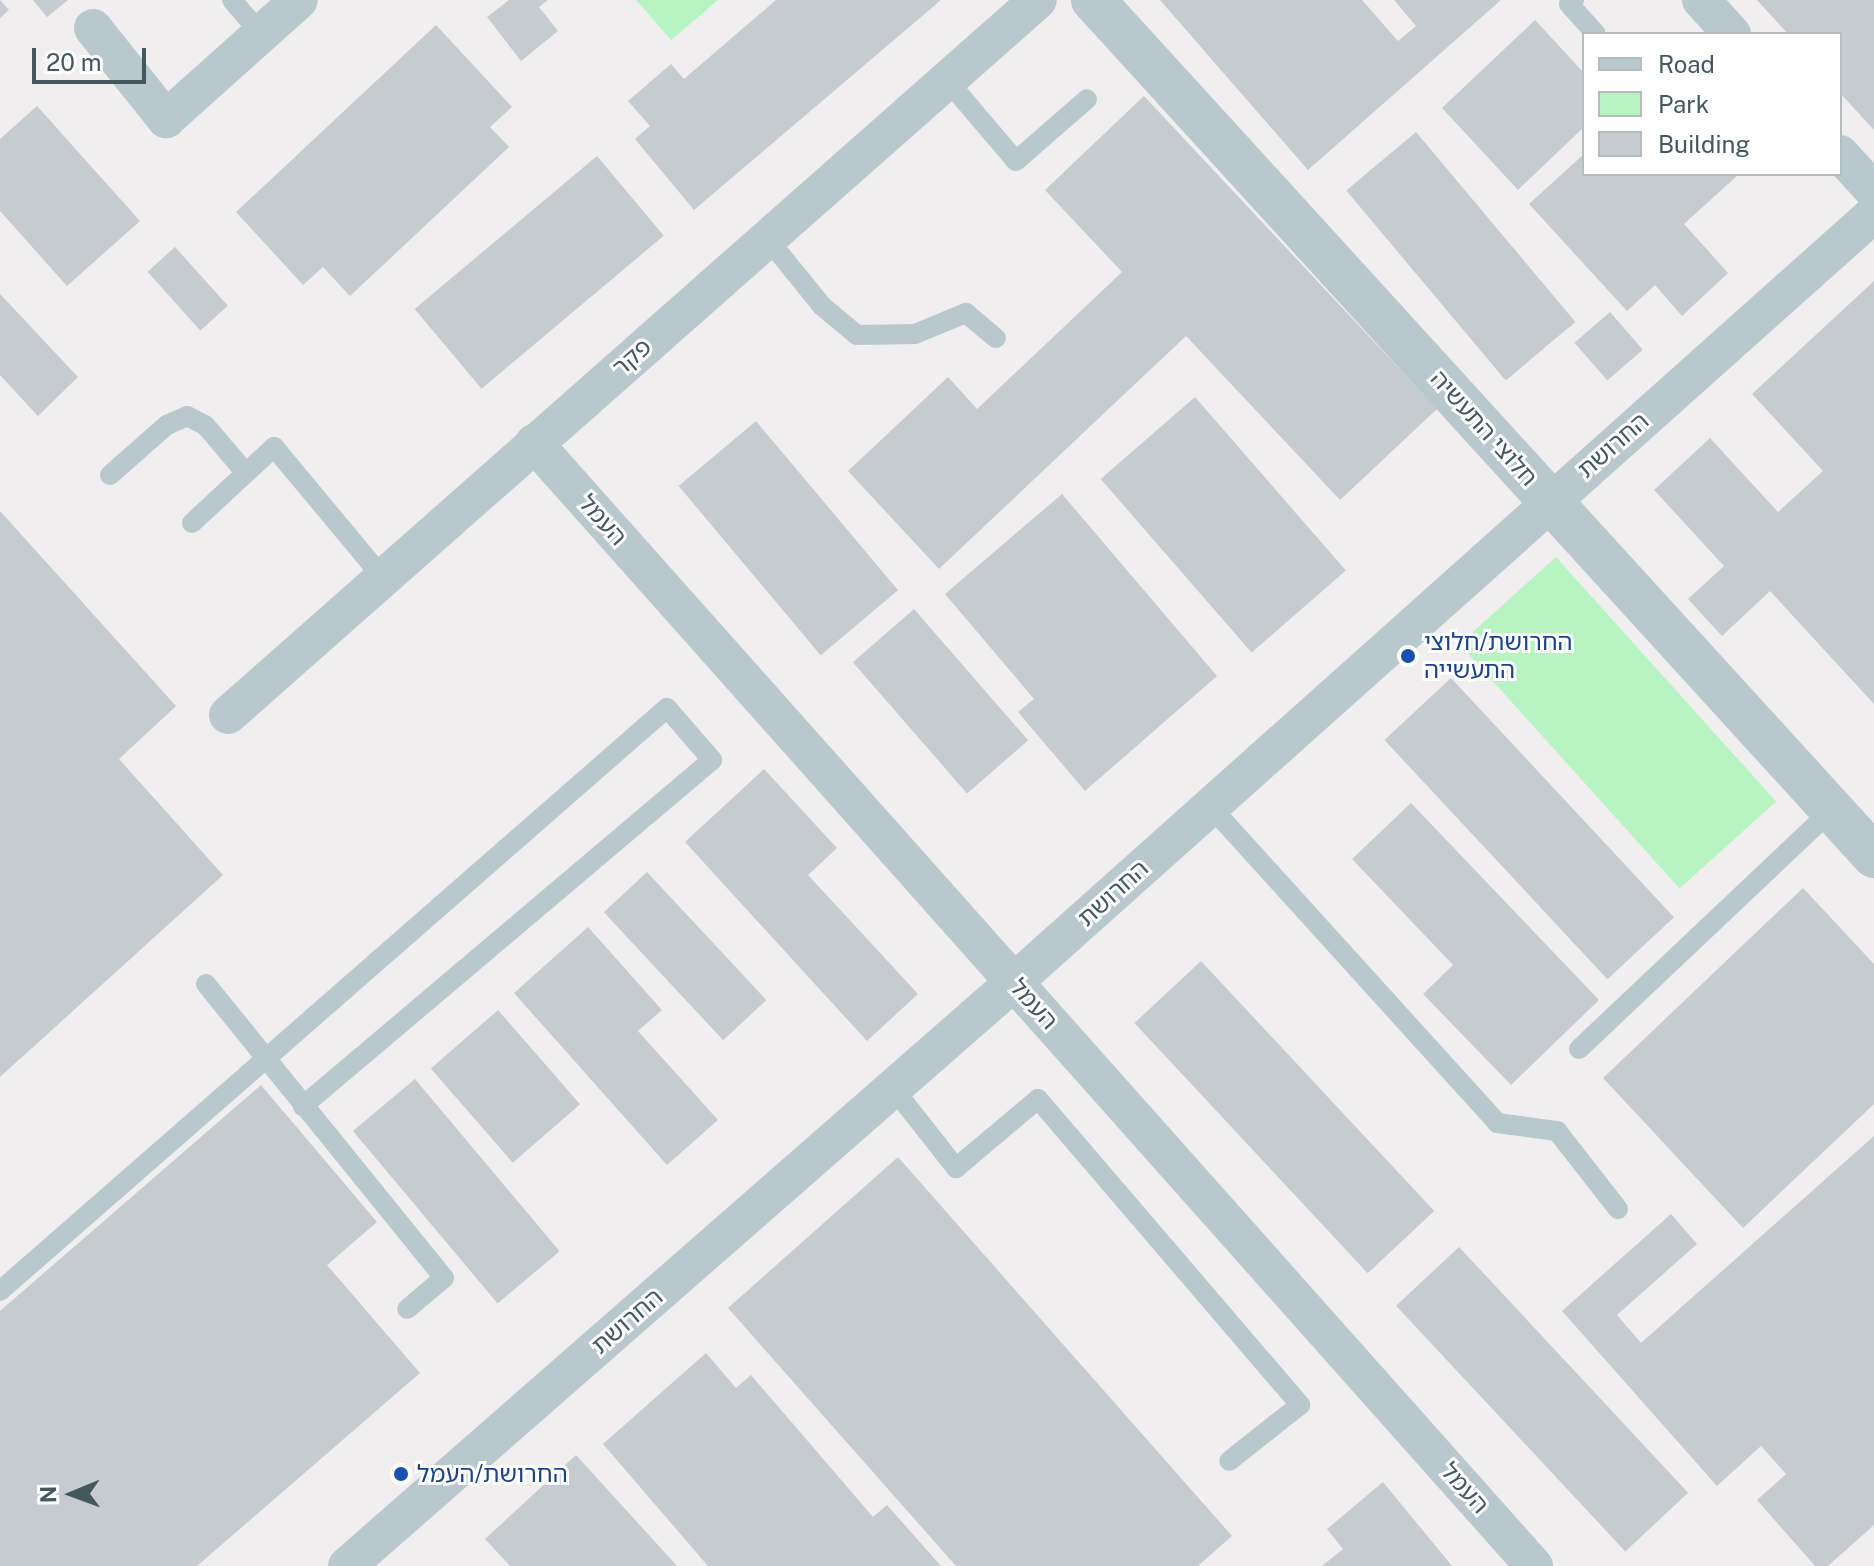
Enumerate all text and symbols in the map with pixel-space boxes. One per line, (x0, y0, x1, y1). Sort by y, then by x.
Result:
scale bar (36, 32, 150, 82)
legend (1582, 32, 1842, 176)
text: 20 m (46, 48, 102, 76)
text: Road (1658, 50, 1715, 78)
text: Park (1658, 90, 1709, 118)
text: Building (1658, 130, 1750, 158)
street label: פקר (607, 332, 657, 382)
street label: חלוצי התעשיה (1425, 364, 1543, 492)
street label: החרושת (1572, 406, 1654, 484)
street label: העמל (573, 489, 633, 551)
place label: החרושת/חלוצי התעשייה (1424, 628, 1573, 684)
marker: החרושת/חלוצי התעשייה (1399, 647, 1417, 665)
street label: החרושת (1072, 854, 1154, 932)
street label: העמל (1004, 973, 1064, 1035)
street label: החרושת (586, 1282, 668, 1360)
north arrow (32, 1454, 112, 1534)
street label: העמל (1435, 1457, 1495, 1519)
place label: החרושת/העמל (417, 1460, 568, 1488)
marker: החרושת/העמל (392, 1465, 410, 1483)
text: N (35, 1486, 61, 1503)

